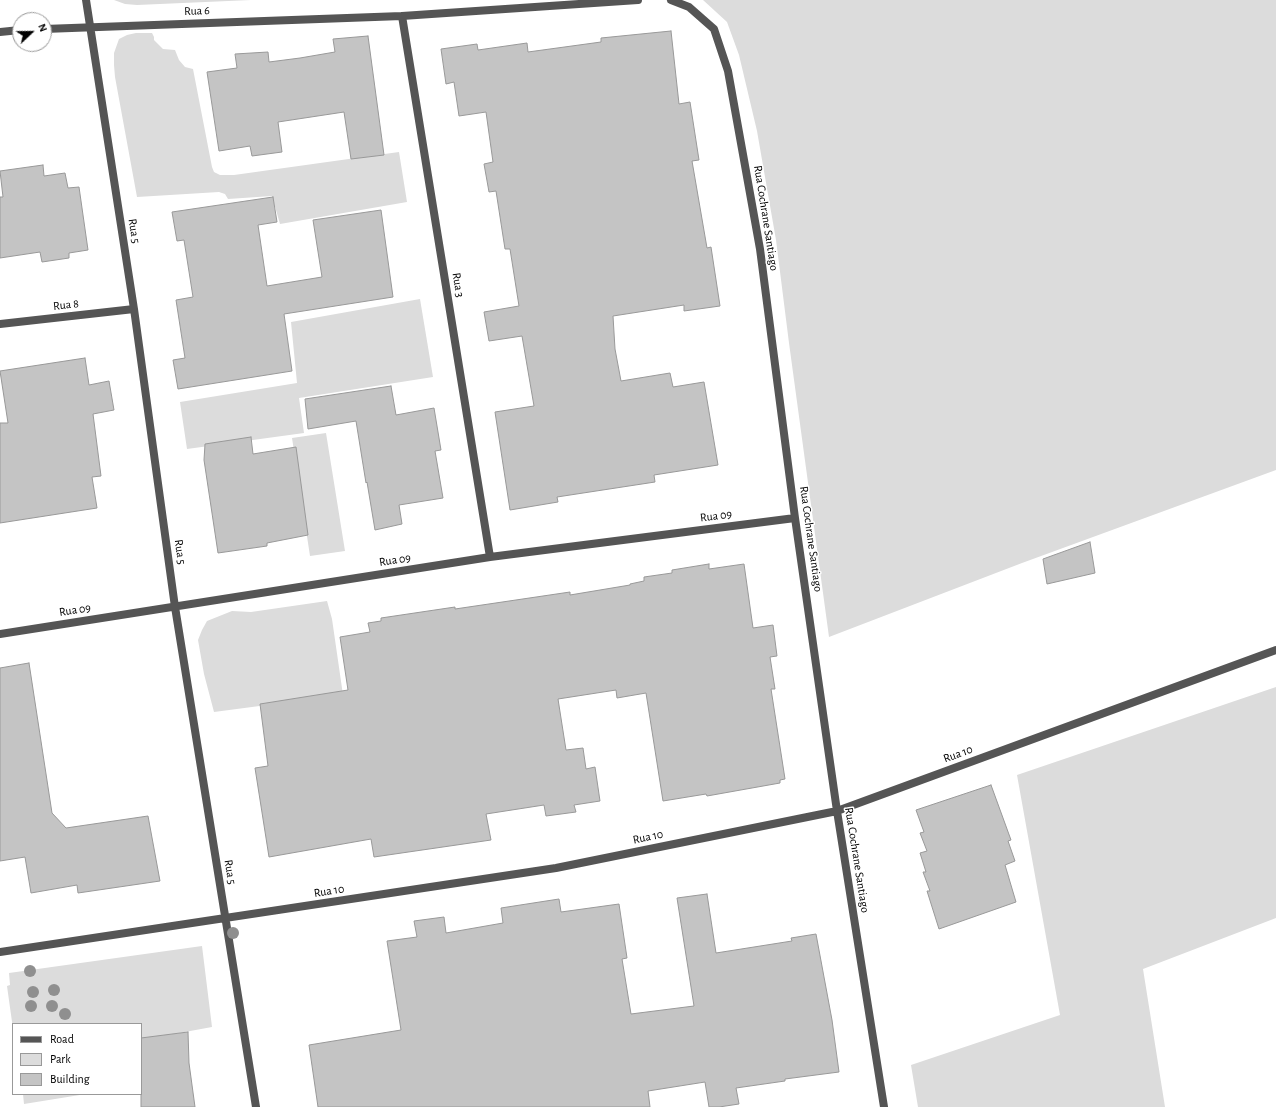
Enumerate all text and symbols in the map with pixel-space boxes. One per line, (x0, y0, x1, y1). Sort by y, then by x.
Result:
street label: Rua 6 (184, 3, 210, 19)
north arrow (12, 12, 52, 52)
text: N (36, 22, 49, 33)
street label: Rua Cochrane Santiago (751, 164, 781, 272)
street label: Rua 5 (125, 217, 143, 245)
street label: Rua 3 (449, 272, 467, 298)
street label: Rua 8 (52, 296, 80, 314)
street label: Rua Cochrane Santiago (796, 485, 826, 593)
street label: Rua 09 (699, 507, 733, 525)
street label: Rua 5 (171, 539, 189, 565)
street label: Rua 09 (378, 550, 412, 570)
street label: Rua 09 (58, 600, 92, 620)
street label: Rua 10 (941, 742, 975, 766)
street label: Rua Cochrane Santiago (842, 806, 872, 914)
street label: Rua 10 (632, 827, 664, 847)
street label: Rua 5 (221, 858, 239, 886)
street label: Rua 10 (313, 882, 345, 900)
legend (12, 1023, 142, 1095)
text: Road (50, 1033, 74, 1045)
text: Park (50, 1053, 71, 1065)
text: Building (50, 1073, 90, 1085)

